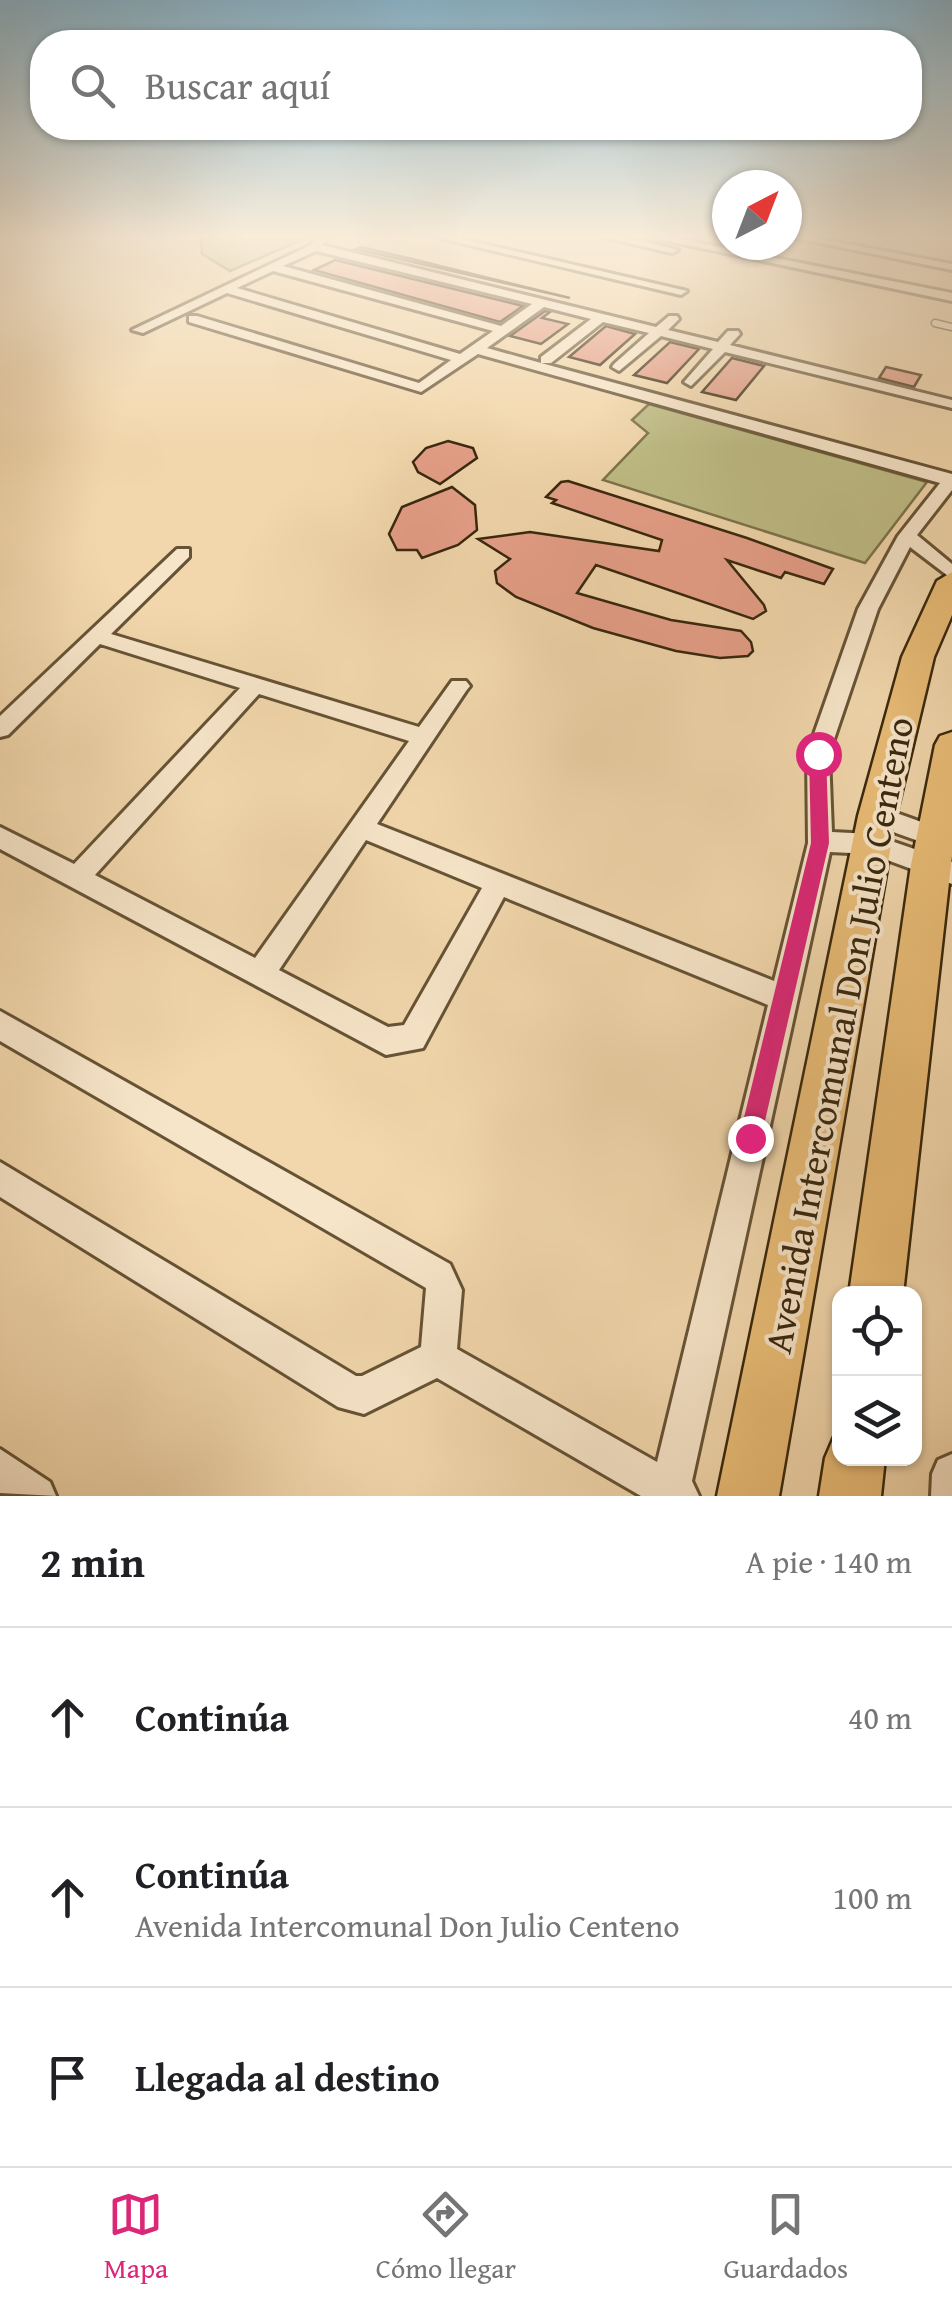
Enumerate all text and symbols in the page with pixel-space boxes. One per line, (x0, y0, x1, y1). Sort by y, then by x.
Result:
search box (30, 30, 922, 140)
text: Buscar aquí (145, 57, 330, 113)
icon: search (65, 58, 120, 113)
north arrow (712, 170, 802, 260)
street label: Avenida Intercomunal Don Julio Centeno (749, 712, 927, 1358)
route start (796, 732, 842, 778)
route end (728, 1116, 774, 1162)
map controls (832, 1286, 922, 1466)
button: locate (832, 1286, 922, 1376)
button: layers (832, 1376, 922, 1466)
text: 2 min (40, 1531, 145, 1592)
text: A pie · 140 m (745, 1538, 912, 1585)
text: Continúa (135, 1689, 289, 1745)
icon: ahead (40, 1690, 95, 1745)
text: 40 m (848, 1694, 912, 1741)
text: Continúa (135, 1846, 289, 1902)
icon: ahead (40, 1870, 95, 1925)
text: 100 m (833, 1874, 912, 1921)
text: Avenida Intercomunal Don Julio Centeno (135, 1902, 680, 1949)
text: Llegada al destino (135, 2049, 440, 2105)
icon: arrive (40, 2050, 95, 2105)
tab: Mapa (104, 2187, 168, 2288)
tab: Cómo llegar (376, 2187, 516, 2288)
tab: Guardados (724, 2187, 848, 2288)

